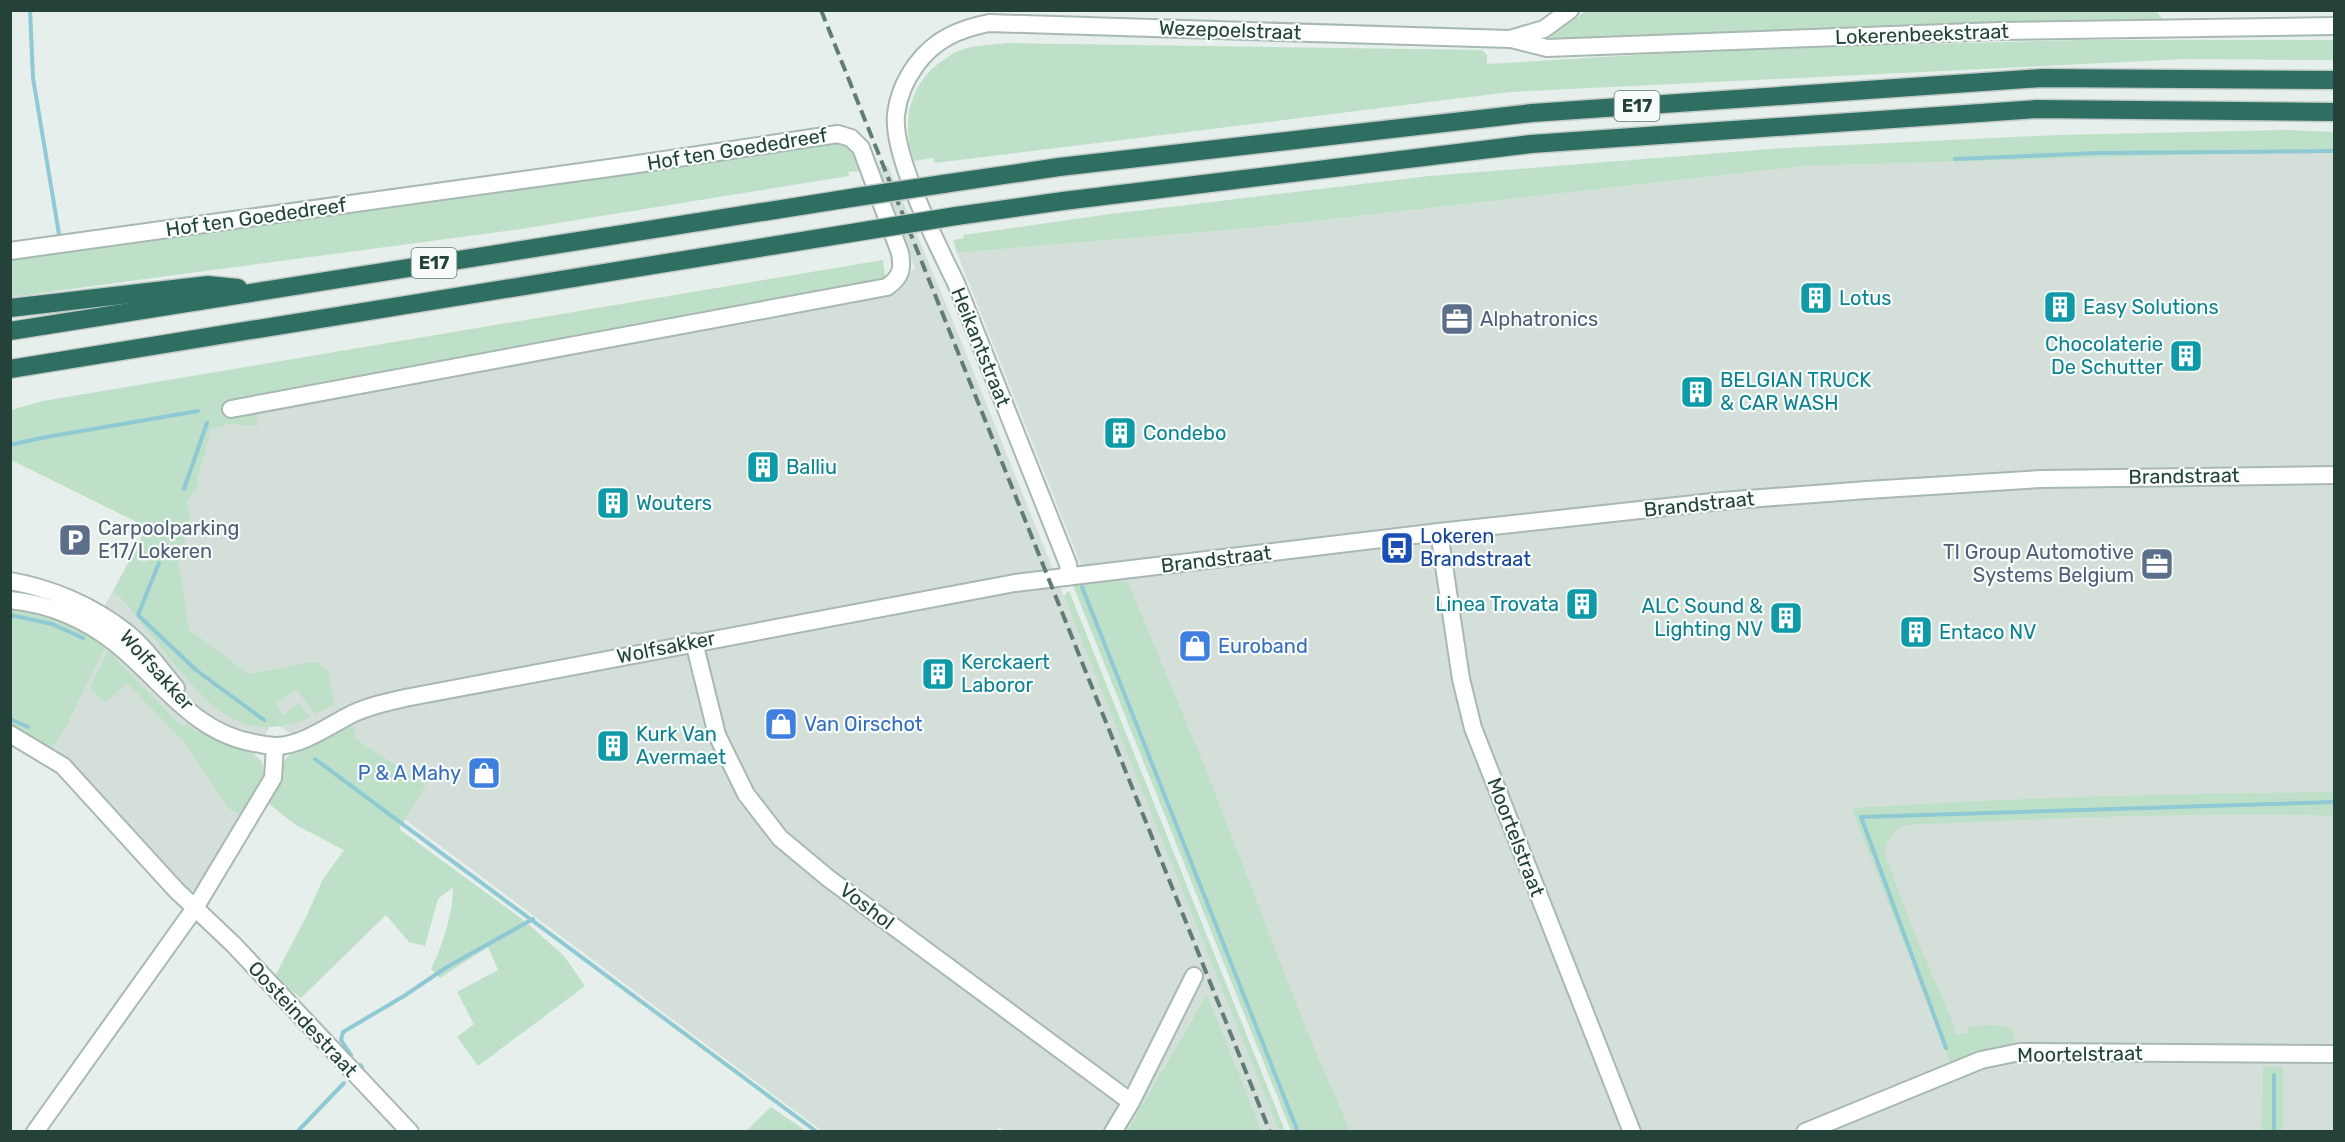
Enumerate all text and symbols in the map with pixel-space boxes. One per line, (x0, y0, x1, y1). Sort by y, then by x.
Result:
street label: Wezepoelstraat (1158, 16, 1302, 44)
street label: Lokerenbeekstraat (1835, 19, 2010, 49)
road number: E17 (1614, 91, 1660, 121)
street label: Hof ten Goededreef (645, 123, 829, 175)
street label: Hof ten Goededreef (164, 192, 348, 242)
road number: E17 (412, 248, 456, 278)
building icon: Lotus (1798, 280, 1834, 316)
street label: Heikantstraat (946, 284, 1016, 410)
place label: Lotus (1839, 286, 1892, 310)
building icon: Easy Solutions (2042, 289, 2078, 325)
place label: Easy Solutions (2083, 295, 2219, 319)
office icon: Alphatronics (1439, 301, 1475, 337)
place label: Alphatronics (1480, 307, 1598, 331)
place label: Chocolaterie De Schutter (2045, 332, 2163, 379)
building icon: Chocolaterie De Schutter (2168, 338, 2204, 374)
place label: BELGIAN TRUCK & CAR WASH (1720, 368, 1871, 415)
building icon: BELGIAN TRUCK & CAR WASH (1679, 374, 1715, 410)
building icon: Condebo (1102, 415, 1138, 451)
place label: Condebo (1143, 421, 1226, 445)
building icon: Balliu (745, 449, 781, 485)
place label: Balliu (786, 455, 837, 479)
street label: Brandstraat (2128, 463, 2240, 489)
building icon: Wouters (595, 485, 631, 521)
street label: Brandstraat (1642, 486, 1756, 522)
place label: Wouters (636, 491, 712, 515)
place label: Carpoolparking E17/Lokeren (98, 516, 239, 563)
parking icon: Carpoolparking E17/Lokeren (57, 522, 93, 558)
place label: Lokeren Brandstraat (1420, 524, 1531, 571)
bus stop icon: Lokeren Brandstraat (1379, 530, 1415, 566)
street label: Brandstraat (1159, 540, 1273, 578)
place label: TI Group Automotive Systems Belgium (1943, 540, 2134, 587)
office icon: TI Group Automotive Systems Belgium (2139, 546, 2175, 582)
building icon: Linea Trovata (1564, 586, 1600, 622)
place label: Linea Trovata (1435, 592, 1559, 616)
place label: ALC Sound & Lighting NV (1642, 594, 1763, 641)
building icon: ALC Sound & Lighting NV (1768, 600, 1804, 636)
building icon: Entaco NV (1898, 614, 1934, 650)
place label: Entaco NV (1939, 620, 2036, 644)
street label: Wolfsakker (115, 625, 200, 715)
street label: Wolfsakker (615, 626, 718, 668)
shop icon: Euroband (1177, 628, 1213, 664)
place label: Euroband (1218, 634, 1308, 658)
place label: Kerckaert Laboror (961, 650, 1050, 697)
building icon: Kerckaert Laboror (920, 656, 956, 692)
shop icon: Van Oirschot (763, 706, 799, 742)
place label: Van Oirschot (804, 712, 923, 736)
place label: Kurk Van Avermaet (636, 722, 726, 769)
building icon: Kurk Van Avermaet (595, 728, 631, 764)
shop icon: P & A Mahy (466, 755, 502, 791)
place label: P & A Mahy (358, 761, 461, 785)
street label: Moortelstraat (1482, 774, 1550, 900)
street label: Voshol (835, 878, 899, 934)
street label: Oosteindestraat (243, 956, 363, 1082)
street label: Moortelstraat (2017, 1041, 2143, 1067)

